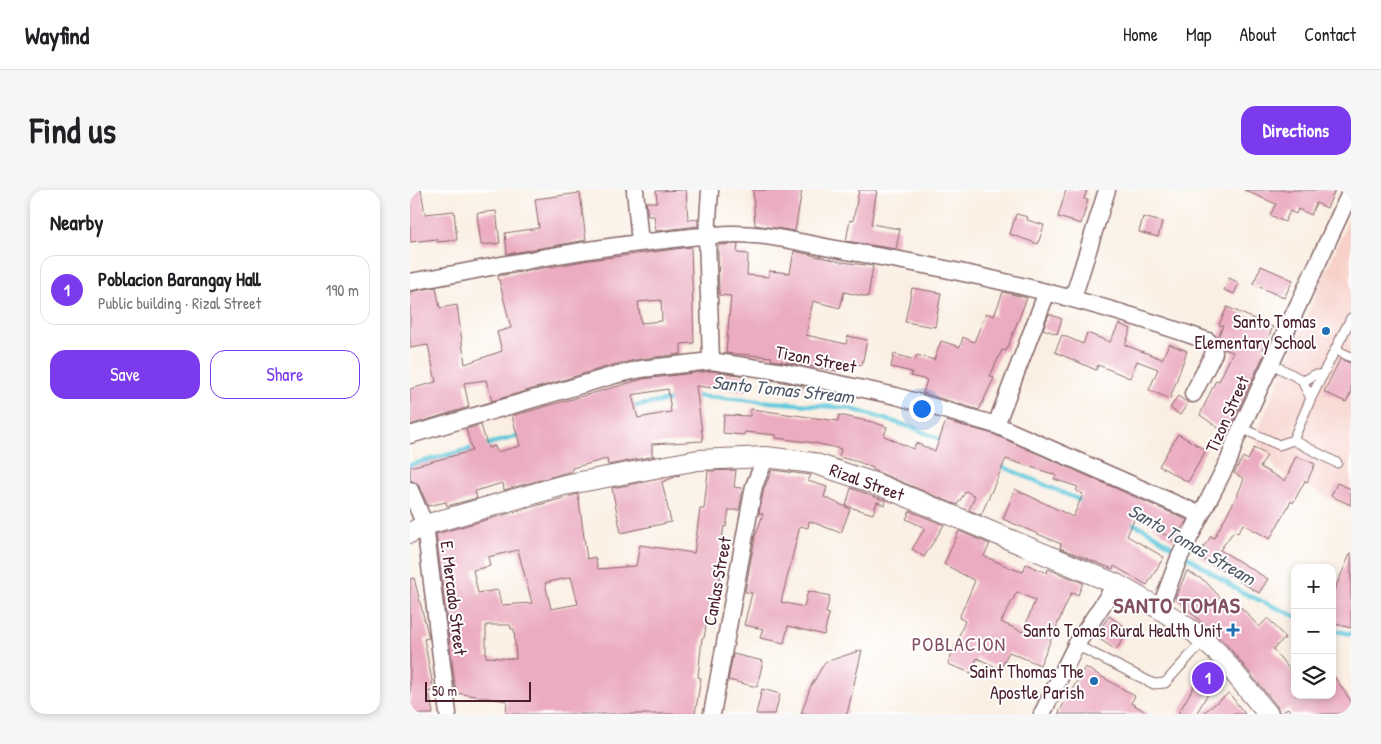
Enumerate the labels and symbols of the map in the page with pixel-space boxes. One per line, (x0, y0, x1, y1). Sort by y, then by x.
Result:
place label: Santo Tomas Elementary School (1195, 309, 1316, 355)
marker: Santo Tomas Elementary School (1320, 325, 1332, 337)
street label: Tizon Street (774, 339, 859, 379)
water label: Santo Tomas Stream (711, 369, 856, 409)
street label: Tizon Street (1199, 371, 1255, 456)
your location (909, 396, 935, 422)
street label: Rizal Street (826, 457, 909, 507)
water label: Santo Tomas Stream (1124, 497, 1261, 591)
street label: Canlas Street (697, 534, 737, 627)
street label: E. Mercado Street (435, 539, 474, 657)
district label: SANTO TOMAS (1113, 590, 1241, 620)
place label: Santo Tomas Rural Health Unit (1023, 618, 1223, 643)
marker: Santo Tomas Rural Health Unit (1226, 623, 1240, 637)
district label: POBLACION (912, 630, 1006, 657)
place label: Saint Thomas The Apostle Parish (969, 659, 1084, 705)
pin: 1 (1192, 659, 1224, 697)
marker: Saint Thomas The Apostle Parish (1088, 675, 1100, 687)
scale bar (425, 679, 531, 702)

